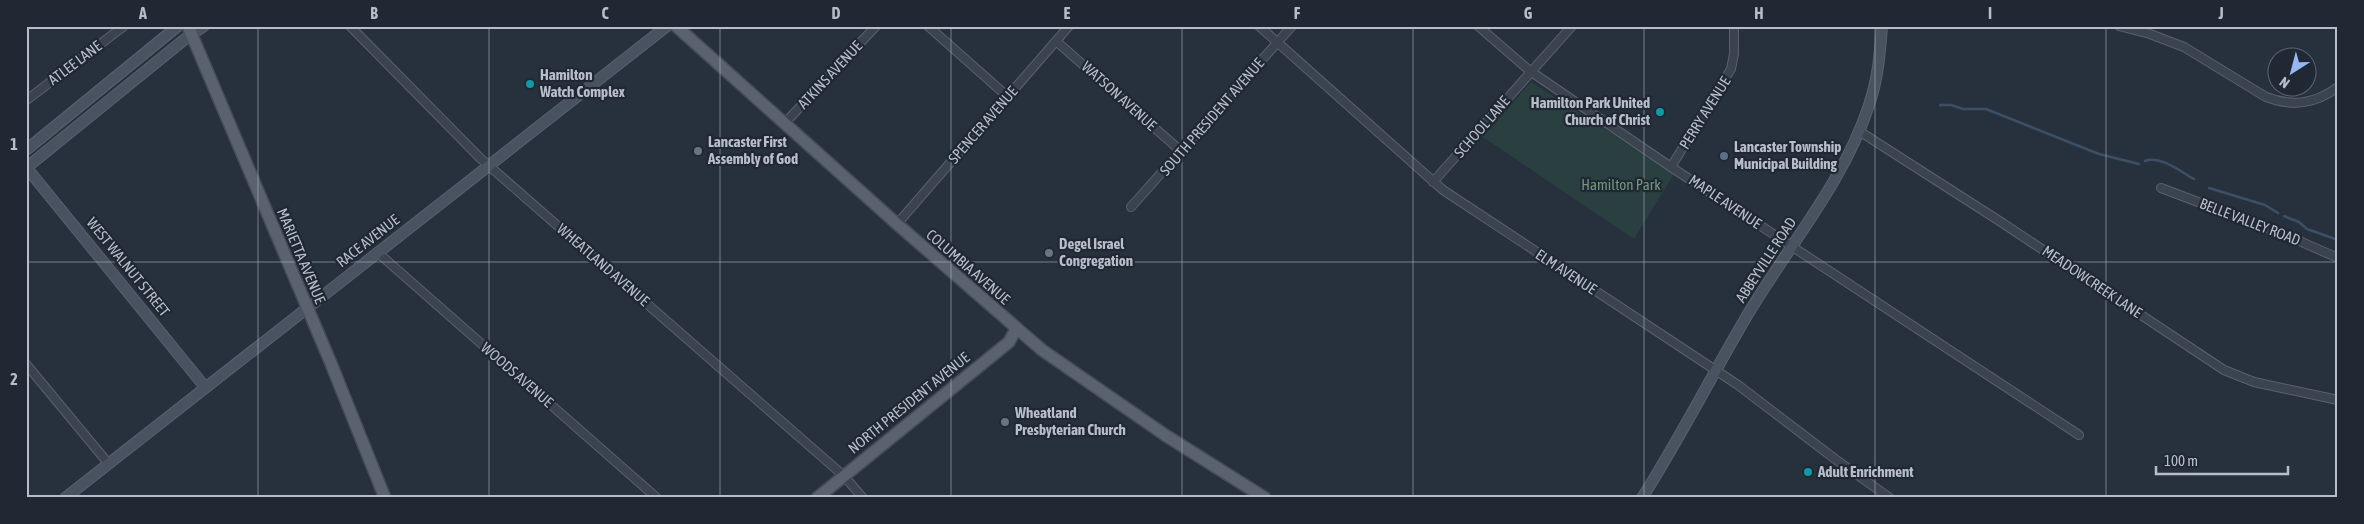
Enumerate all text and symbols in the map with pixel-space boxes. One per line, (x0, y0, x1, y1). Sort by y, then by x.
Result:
text: A (138, 4, 147, 22)
text: B (370, 4, 378, 22)
text: C (601, 4, 609, 22)
text: D (832, 4, 841, 22)
text: E (1064, 4, 1071, 22)
text: F (1294, 4, 1301, 22)
text: G (1524, 4, 1533, 22)
text: H (1754, 4, 1764, 22)
text: I (1988, 4, 1992, 22)
text: J (2217, 4, 2224, 22)
street label: ATLEE LANE (45, 37, 105, 88)
street label: ATKINS AVENUE (794, 37, 866, 112)
north arrow (2266, 48, 2316, 98)
street label: SOUTH PRESIDENT AVENUE (1156, 54, 1268, 179)
street label: WATSON AVENUE (1078, 58, 1161, 134)
place label: Hamilton Watch Complex (539, 66, 625, 100)
street label: PERRY AVENUE (1676, 73, 1734, 152)
text: N (2276, 74, 2292, 91)
marker: Hamilton Watch Complex (524, 78, 536, 90)
street label: SPENCER AVENUE (945, 82, 1021, 167)
street label: SCHOOL LANE (1450, 92, 1513, 161)
place label: Hamilton Park United Church of Christ (1531, 94, 1651, 128)
marker: Hamilton Park United Church of Christ (1654, 106, 1666, 118)
place label: Lancaster First Assembly of God (707, 133, 798, 167)
text: 1 (10, 135, 18, 153)
place label: Lancaster Township Municipal Building (1734, 138, 1841, 172)
marker: Lancaster First Assembly of God (692, 145, 704, 157)
marker: Lancaster Township Municipal Building (1718, 150, 1730, 162)
street label: MAPLE AVENUE (1686, 171, 1765, 232)
park label: Hamilton Park (1581, 176, 1661, 193)
street label: BELLE VALLEY ROAD (2197, 195, 2303, 249)
street label: MARIETTA AVENUE (274, 206, 329, 307)
street label: RACE AVENUE (333, 210, 403, 270)
street label: WEST WALNUT STREET (83, 214, 174, 320)
street label: ABBEYVILLE ROAD (1732, 214, 1799, 305)
street label: WHEATLAND AVENUE (554, 220, 653, 310)
street label: COLUMBIA AVENUE (923, 226, 1014, 308)
place label: Degel Israel Congregation (1059, 235, 1133, 269)
street label: MEADOWCREEK LANE (2039, 242, 2146, 322)
street label: ELM AVENUE (1533, 246, 1600, 298)
marker: Degel Israel Congregation (1043, 247, 1055, 259)
street label: WOODS AVENUE (478, 339, 557, 411)
street label: NORTH PRESIDENT AVENUE (845, 348, 973, 457)
text: 2 (10, 370, 18, 388)
place label: Wheatland Presbyterian Church (1014, 404, 1126, 438)
marker: Wheatland Presbyterian Church (999, 416, 1011, 428)
scale bar (2156, 444, 2289, 476)
text: 100 m (2164, 452, 2198, 469)
place label: Adult Enrichment (1817, 463, 1914, 480)
marker: Adult Enrichment (1802, 466, 1814, 478)

